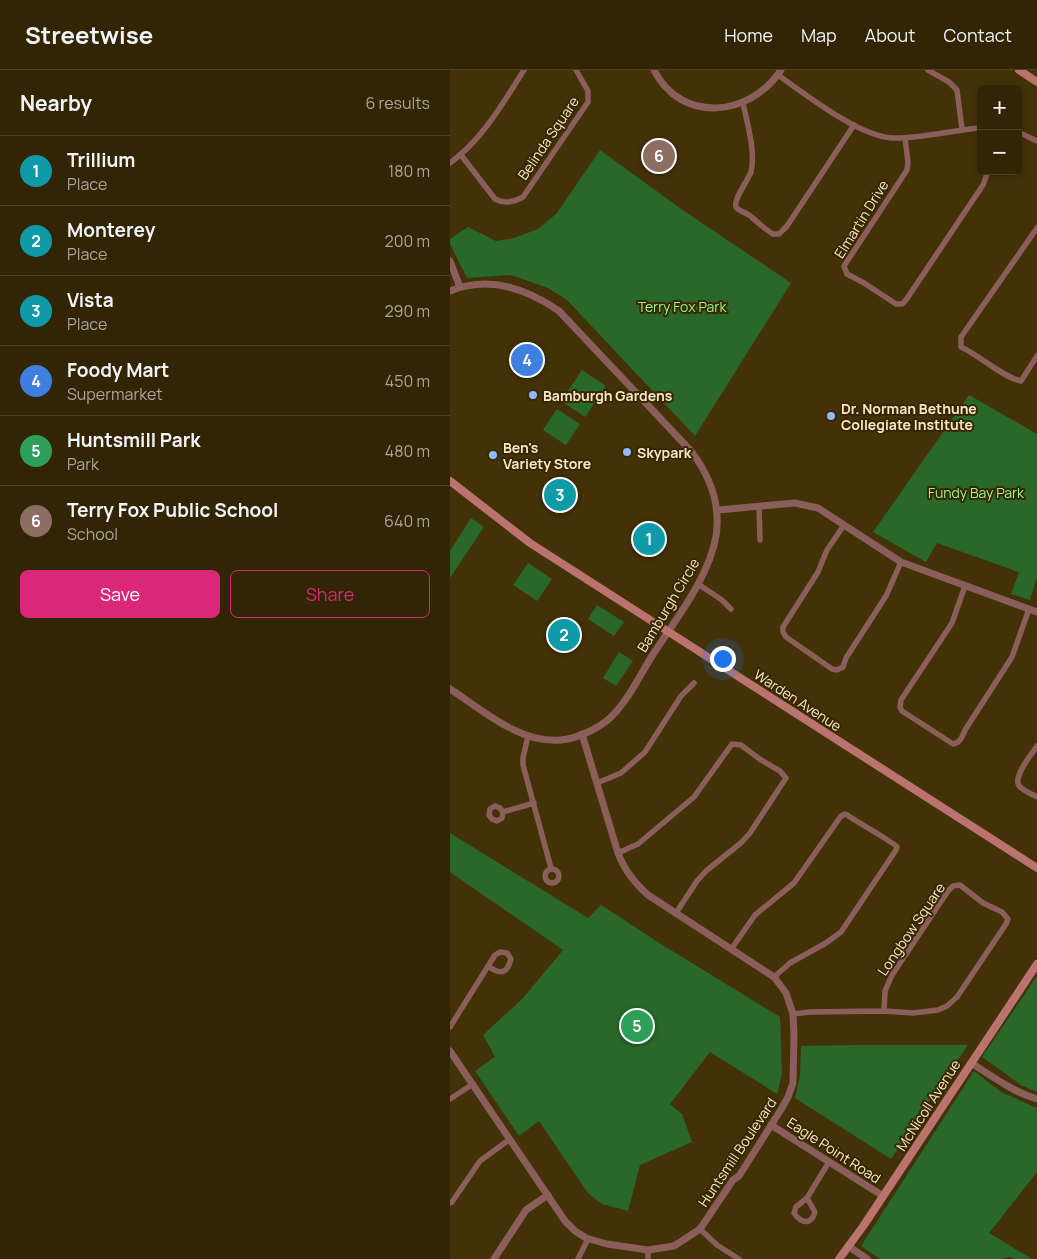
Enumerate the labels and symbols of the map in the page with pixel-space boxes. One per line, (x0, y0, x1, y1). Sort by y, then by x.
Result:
street label: Belinda Square (513, 93, 583, 183)
pin: 6 (643, 137, 675, 175)
street label: Elmartin Drive (829, 176, 893, 262)
park label: Terry Fox Park (638, 297, 727, 316)
pin: 4 (511, 341, 543, 379)
place label: Bamburgh Gardens (543, 386, 673, 405)
marker: Bamburgh Gardens (527, 389, 539, 401)
place label: Dr. Norman Bethune Collegiate Institute (841, 399, 977, 434)
marker: Dr. Norman Bethune Collegiate Institute (825, 410, 837, 422)
place label: Ben's Variety Store (503, 438, 591, 473)
place label: Skypark (637, 443, 692, 462)
marker: Skypark (621, 446, 633, 458)
marker: Ben's Variety Store (487, 449, 499, 461)
pin: 3 (544, 476, 576, 514)
park label: Fundy Bay Park (928, 483, 1025, 502)
pin: 1 (633, 520, 665, 558)
street label: Bamburgh Circle (633, 555, 703, 655)
pin: 2 (548, 616, 580, 654)
your location (710, 646, 736, 672)
street label: Warden Avenue (751, 665, 845, 735)
street label: Longbow Square (873, 879, 949, 979)
pin: 5 (621, 1007, 653, 1045)
street label: McNicoll Avenue (891, 1056, 965, 1154)
street label: Huntsmill Boulevard (693, 1094, 781, 1210)
street label: Eagle Point Road (783, 1113, 885, 1187)

